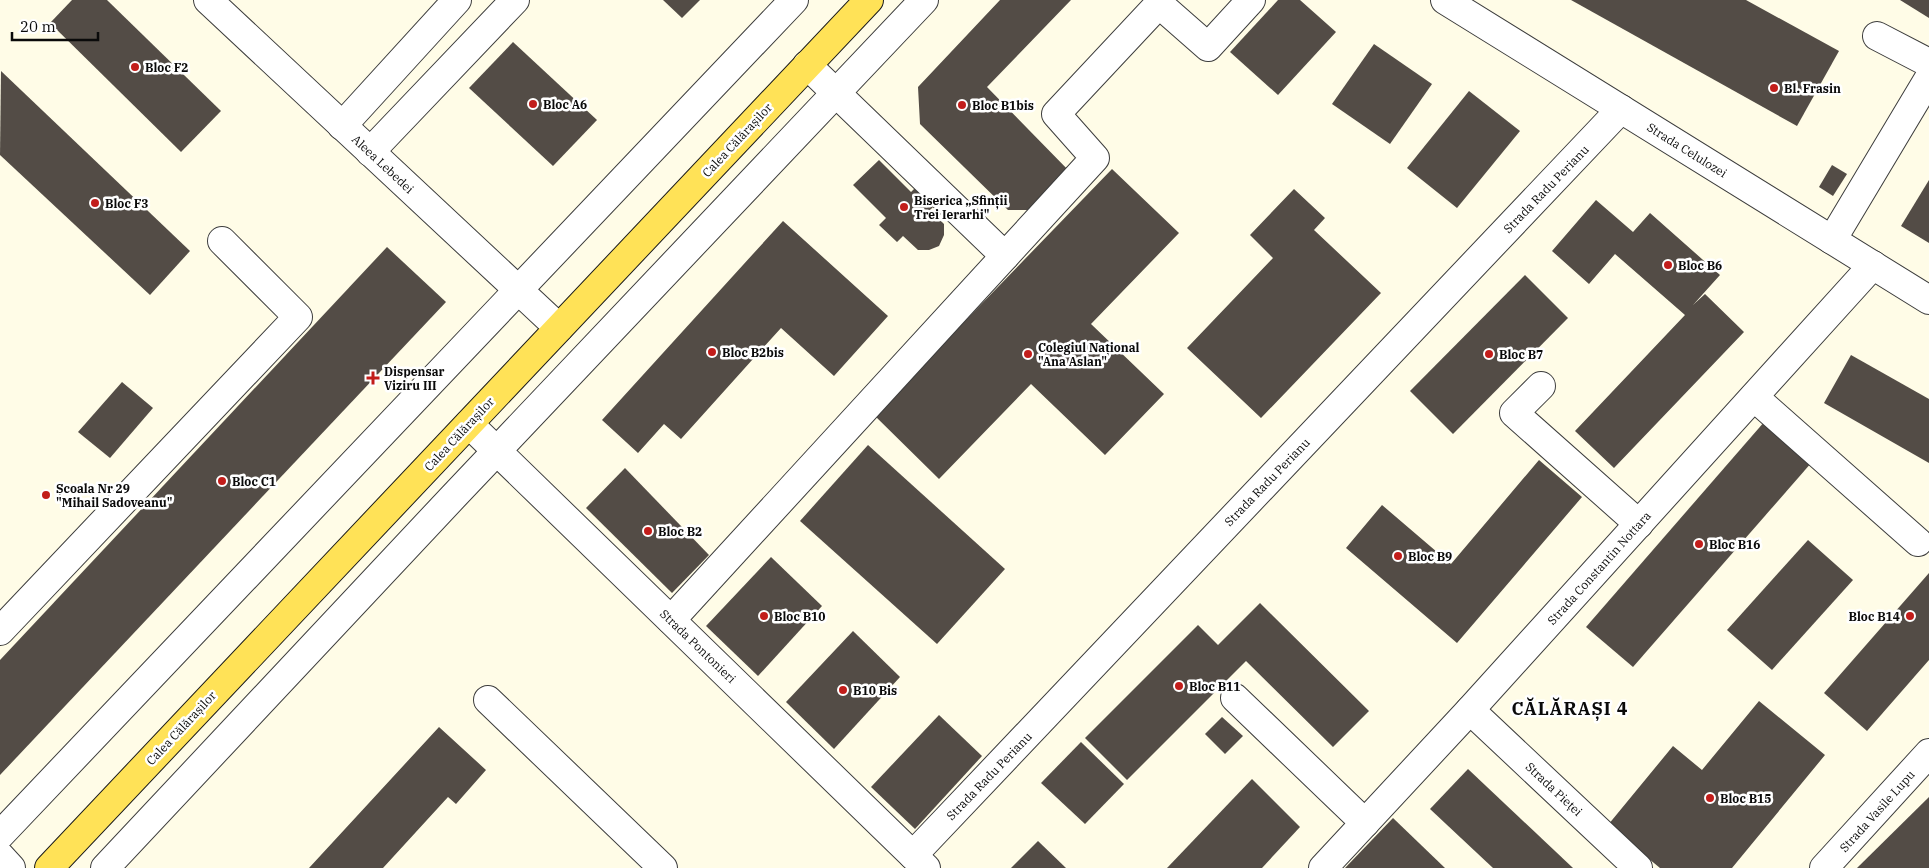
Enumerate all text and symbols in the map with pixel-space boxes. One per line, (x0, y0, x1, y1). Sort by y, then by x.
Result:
scale bar (12, 10, 99, 42)
text: 20 m (20, 17, 56, 36)
place label: Bloc F2 (145, 60, 189, 75)
marker: Bloc F2 (129, 61, 141, 73)
place label: Bl. Frasin (1784, 81, 1841, 96)
marker: Bl. Frasin (1768, 82, 1780, 94)
place label: Bloc A6 (543, 97, 587, 112)
marker: Bloc A6 (527, 98, 539, 110)
place label: Bloc B1bis (972, 98, 1034, 113)
marker: Bloc B1bis (956, 99, 968, 111)
street label: Calea Călărașilor (699, 100, 775, 180)
street label: Strada Celulozei (1644, 119, 1730, 181)
street label: Aleea Lebedei (349, 132, 417, 197)
street label: Strada Radu Perianu (1500, 142, 1592, 236)
place label: Biserica „Sfinții Trei Ierarhi" (914, 193, 1008, 222)
place label: Bloc F3 (105, 196, 149, 211)
marker: Bloc F3 (89, 197, 101, 209)
marker: Biserica „Sfinții Trei Ierarhi" (898, 201, 910, 213)
place label: Bloc B6 (1678, 258, 1722, 273)
marker: Bloc B6 (1662, 259, 1674, 271)
place label: Colegiul Național "Ana Aslan" (1038, 340, 1140, 369)
place label: Bloc B2bis (722, 345, 784, 360)
marker: Bloc B2bis (706, 346, 718, 358)
place label: Bloc B7 (1499, 347, 1543, 362)
marker: Colegiul Național "Ana Aslan" (1022, 348, 1034, 360)
marker: Bloc B7 (1483, 348, 1495, 360)
place label: Dispensar Viziru III (384, 364, 445, 393)
marker: Dispensar Viziru III (366, 371, 380, 385)
street label: Calea Călărașilor (421, 394, 497, 474)
street label: Strada Radu Perianu (1221, 435, 1313, 529)
place label: Bloc C1 (232, 474, 276, 489)
marker: Bloc C1 (216, 475, 228, 487)
place label: Școala Nr 29 "Mihail Sadoveanu" (56, 481, 172, 510)
marker: Școala Nr 29 "Mihail Sadoveanu" (40, 489, 52, 501)
street label: Strada Constantin Nottara (1544, 508, 1654, 628)
place label: Bloc B2 (658, 524, 702, 539)
marker: Bloc B2 (642, 525, 654, 537)
place label: Bloc B16 (1709, 537, 1761, 552)
marker: Bloc B16 (1693, 538, 1705, 550)
place label: Bloc B9 (1408, 549, 1452, 564)
marker: Bloc B9 (1392, 550, 1404, 562)
street label: Strada Pontonieri (657, 606, 739, 686)
place label: Bloc B10 (774, 609, 826, 624)
place label: Bloc B14 (1848, 609, 1900, 624)
marker: Bloc B10 (758, 610, 770, 622)
marker: Bloc B14 (1904, 610, 1916, 622)
place label: Bloc B11 (1189, 679, 1241, 694)
marker: Bloc B11 (1173, 680, 1185, 692)
place label: B10 Bis (853, 683, 897, 698)
marker: B10 Bis (837, 684, 849, 696)
street label: Calea Călărașilor (143, 688, 219, 768)
district label: CĂLĂRAȘI 4 (1511, 697, 1629, 721)
street label: Strada Radu Perianu (943, 729, 1035, 823)
street label: Strada Pieței (1522, 759, 1586, 820)
street label: Strada Vasile Lupu (1836, 766, 1918, 855)
place label: Bloc B15 (1720, 791, 1772, 806)
marker: Bloc B15 (1704, 792, 1716, 804)

